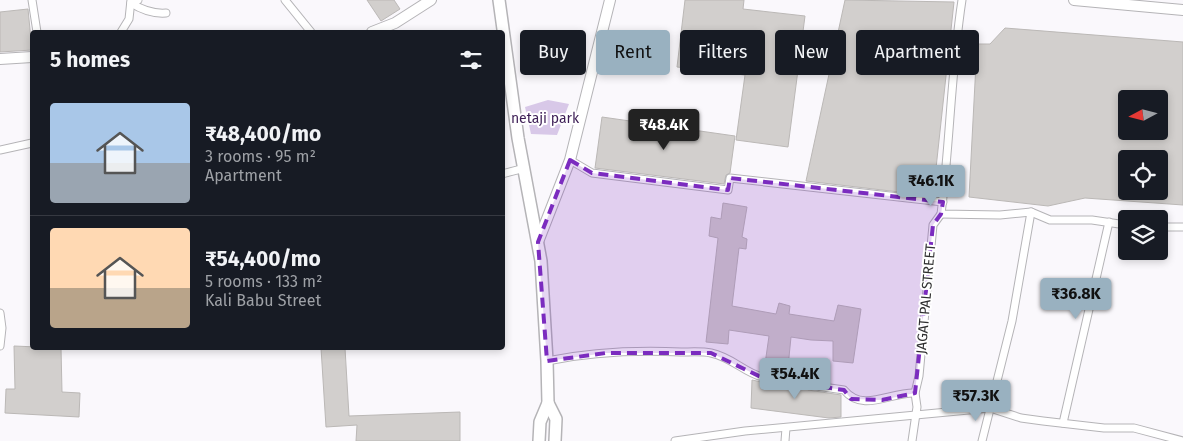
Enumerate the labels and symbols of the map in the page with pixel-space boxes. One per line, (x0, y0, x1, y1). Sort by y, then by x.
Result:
north arrow (1118, 90, 1168, 140)
pin: ₹48.4K (623, 108, 705, 151)
park label: netaji park (511, 110, 580, 127)
pin: ₹46.1K (890, 164, 972, 207)
street label: JAGAT PAL STREET (913, 242, 939, 355)
pin: ₹36.8K (1035, 278, 1117, 320)
pin: ₹54.4K (754, 358, 836, 400)
pin: ₹57.3K (935, 380, 1017, 422)

